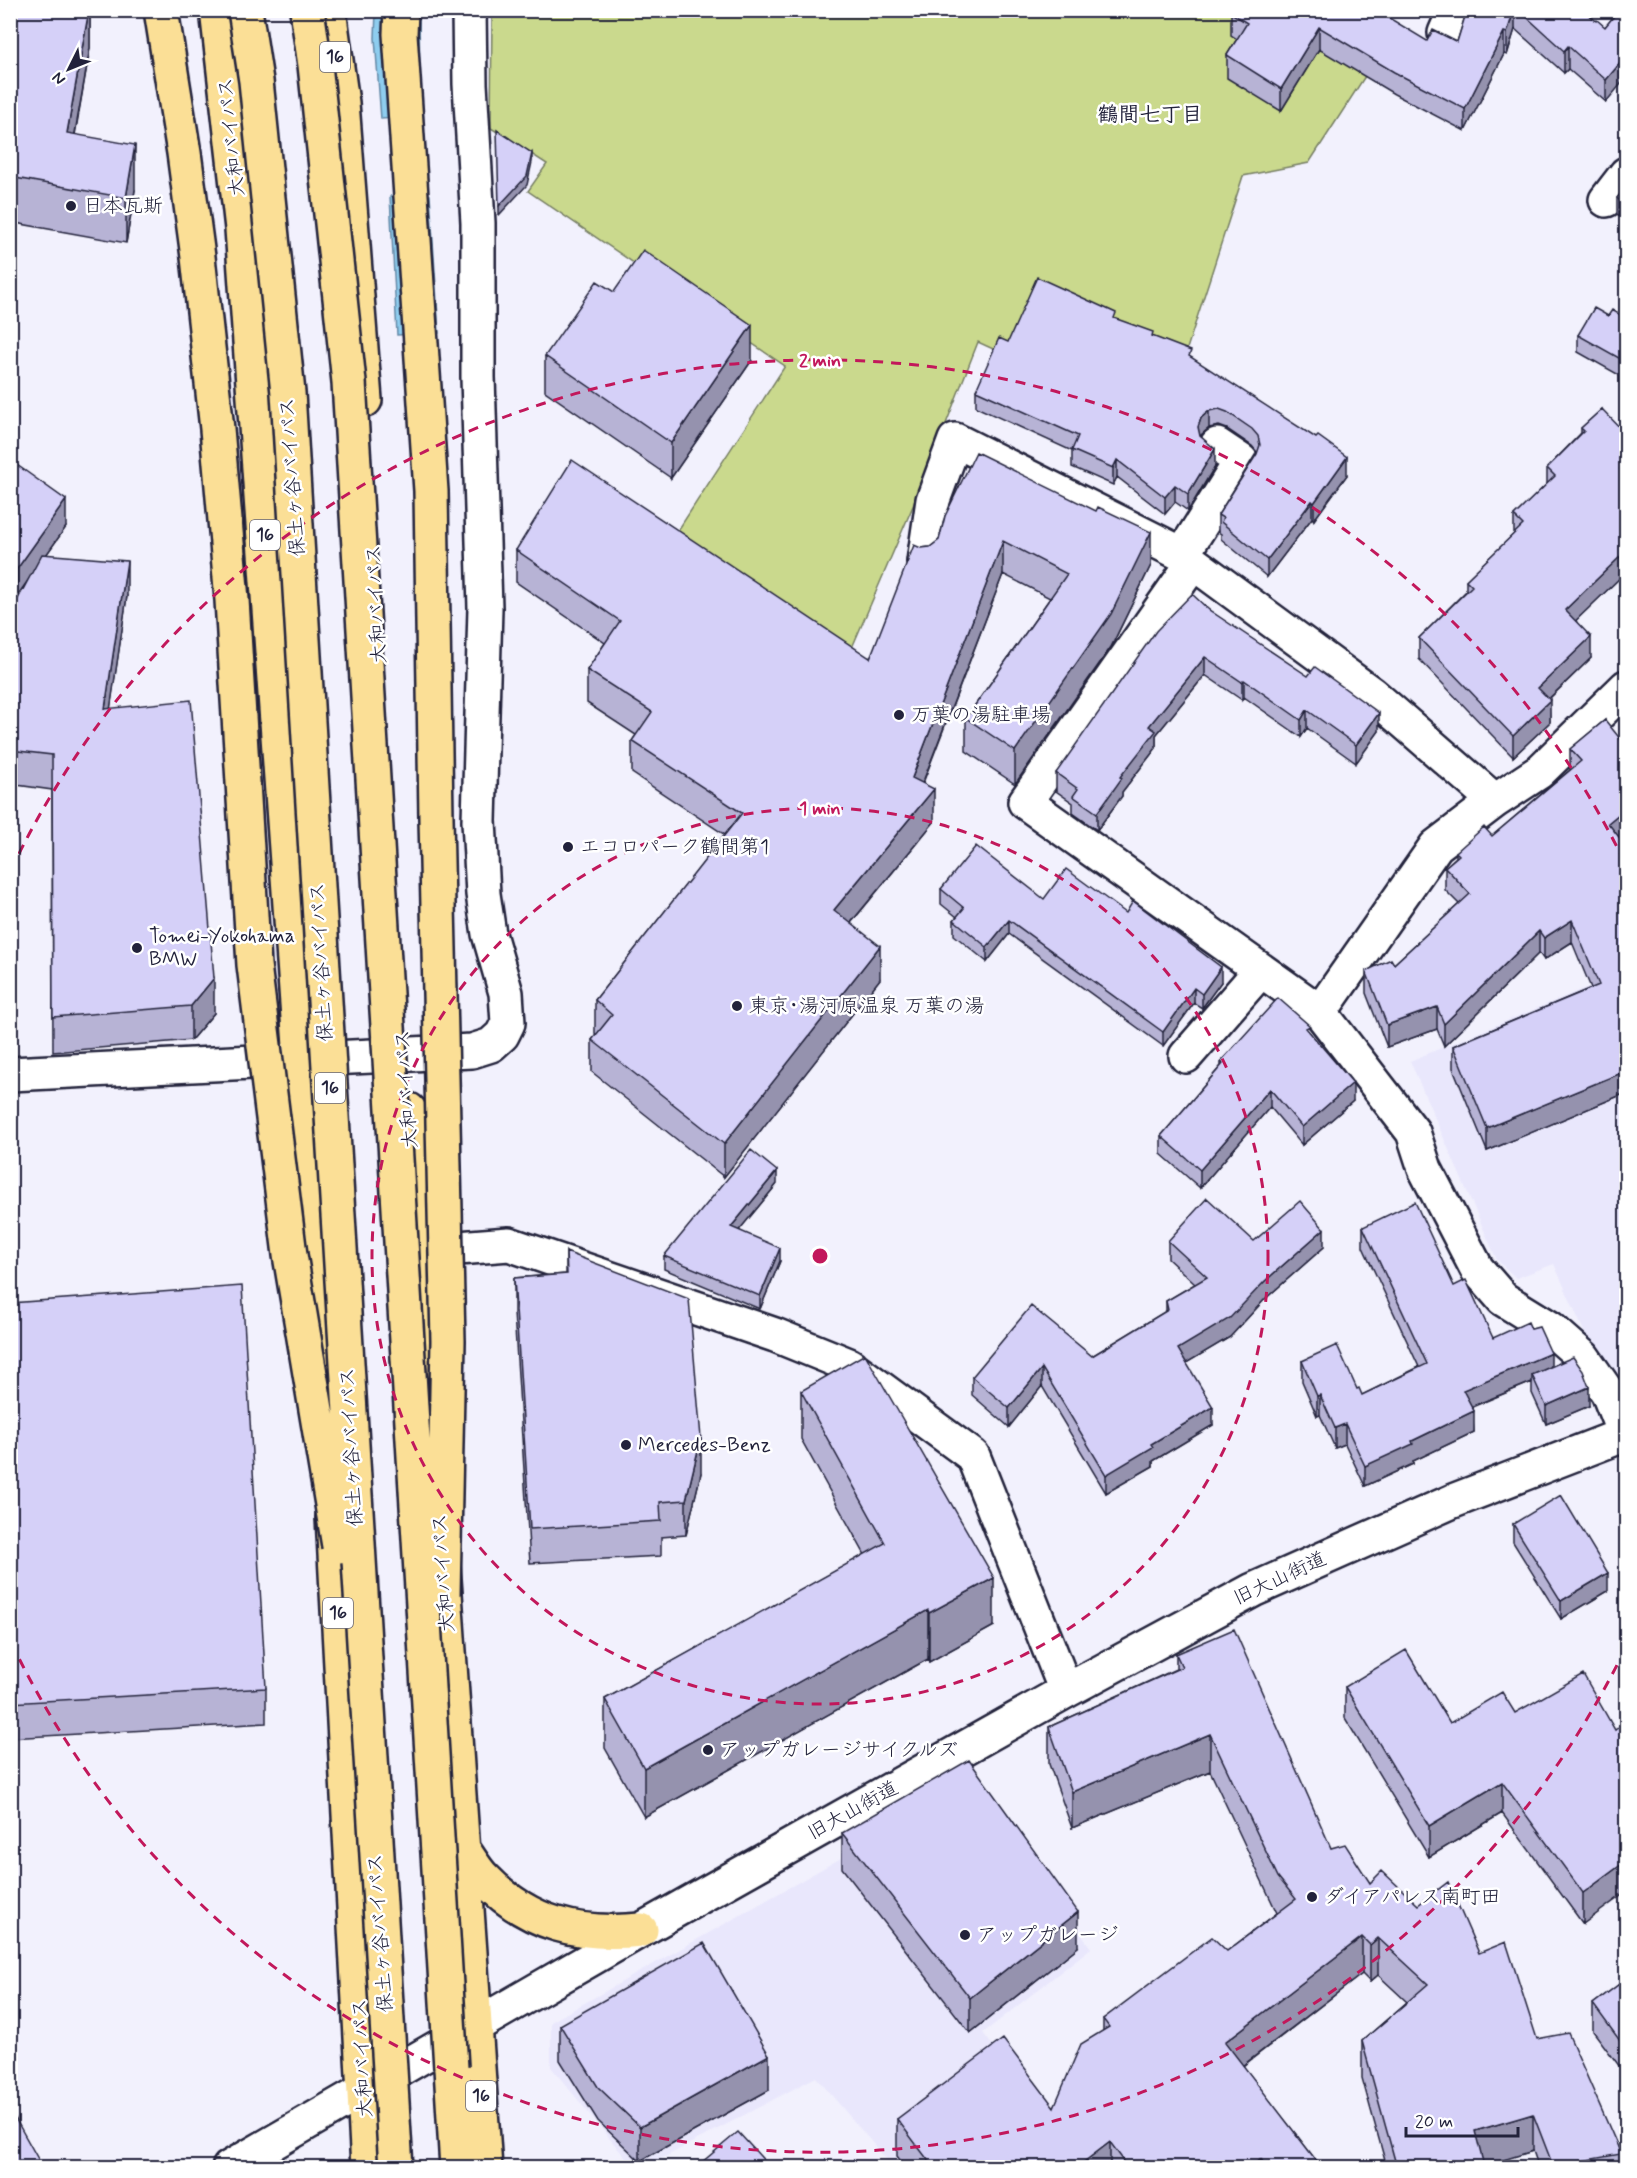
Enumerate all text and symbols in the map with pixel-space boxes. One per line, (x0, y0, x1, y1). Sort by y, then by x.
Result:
north arrow (39, 39, 99, 99)
road number: 16 (320, 42, 350, 72)
text: N (48, 67, 70, 89)
street label: 大和バイパス (212, 76, 252, 198)
district label: 鶴間七丁目 (1098, 101, 1203, 129)
place label: 日本瓦斯 (83, 193, 163, 220)
marker: 日本瓦斯 (64, 199, 78, 213)
text: 2 min (799, 349, 841, 373)
street label: 保土ヶ谷バイパス (274, 396, 312, 558)
road number: 16 (250, 520, 280, 550)
street label: 大和バイパス (360, 544, 394, 664)
place label: 万葉の湯駐車場 (911, 702, 1051, 729)
marker: 万葉の湯駐車場 (892, 708, 906, 722)
text: 1 min (799, 797, 841, 821)
place label: エコロパーク鶴間第1 (580, 834, 769, 861)
marker: エコロパーク鶴間第1 (561, 840, 575, 854)
street label: 保土ヶ谷バイパス (304, 882, 340, 1042)
place label: Tomei-Yokohama BMW (149, 923, 295, 973)
marker: Tomei-Yokohama BMW (130, 941, 144, 955)
place label: 東京･湯河原温泉 万葉の湯 (749, 993, 984, 1020)
marker: 東京･湯河原温泉 万葉の湯 (730, 999, 744, 1013)
street label: 大和バイパス (389, 1028, 425, 1150)
road number: 16 (315, 1073, 345, 1103)
centre of rings (810, 1246, 830, 1266)
street label: 保土ヶ谷バイパス (334, 1367, 370, 1527)
place label: Mercedes-Benz (638, 1432, 771, 1459)
marker: Mercedes-Benz (619, 1438, 633, 1452)
street label: 大和バイパス (426, 1512, 462, 1634)
street label: 旧大山街道 (1229, 1546, 1331, 1612)
road number: 16 (323, 1598, 353, 1628)
place label: アップガレージサイクルズ (720, 1737, 958, 1764)
marker: アップガレージサイクルズ (701, 1743, 715, 1757)
street label: 旧大山街道 (803, 1775, 903, 1847)
street label: 保土ヶ谷バイパス (362, 1852, 400, 2014)
place label: ダイアパレス南町田 (1324, 1884, 1501, 1911)
marker: ダイアパレス南町田 (1305, 1890, 1319, 1904)
place label: アップガレージ (977, 1922, 1118, 1949)
marker: アップガレージ (958, 1928, 972, 1942)
street label: 大和バイパス (346, 1998, 380, 2118)
road number: 16 (466, 2081, 496, 2111)
scale bar (1406, 2100, 1518, 2138)
text: 20 m (1415, 2110, 1453, 2134)

